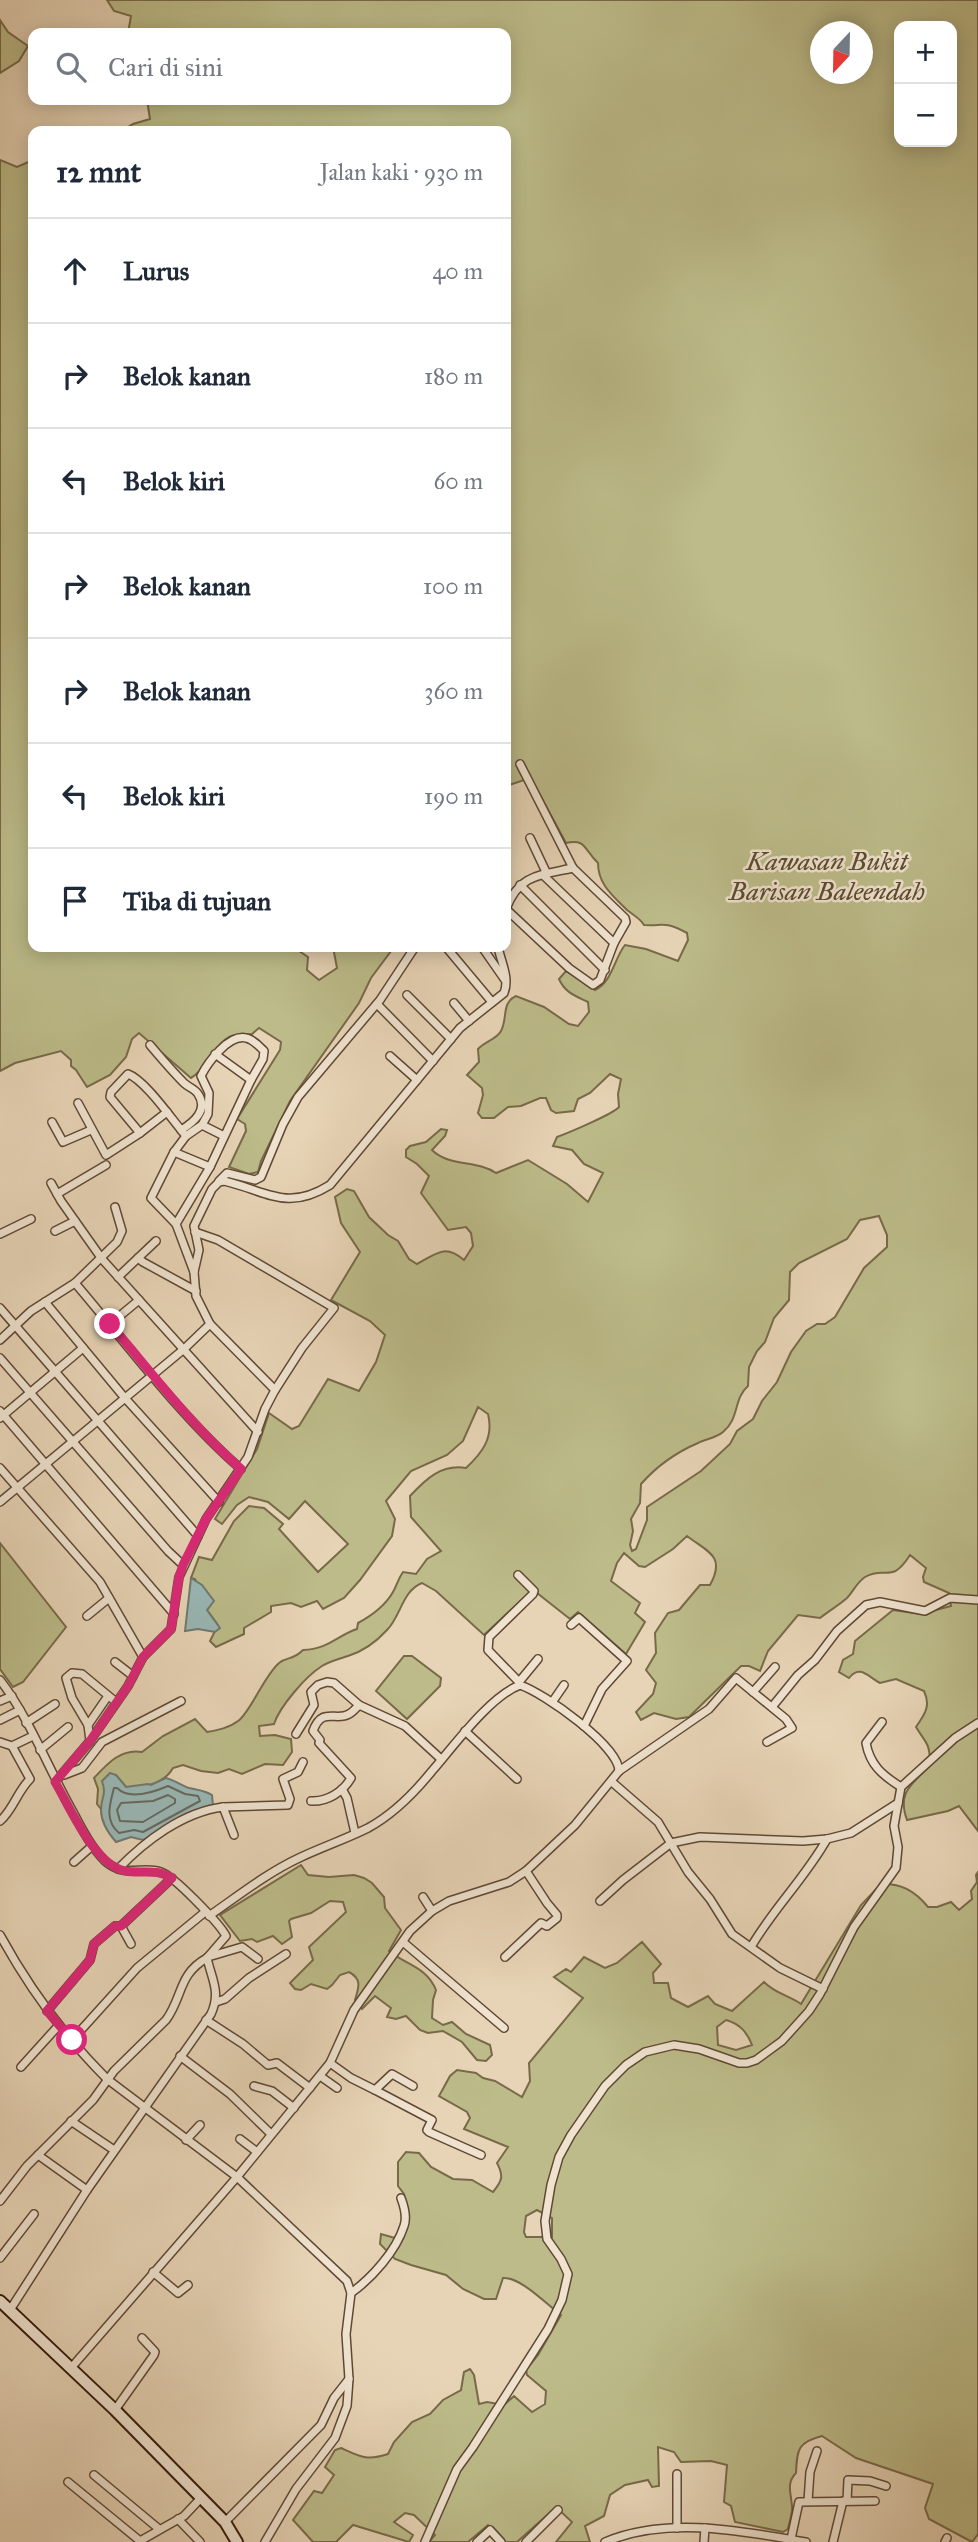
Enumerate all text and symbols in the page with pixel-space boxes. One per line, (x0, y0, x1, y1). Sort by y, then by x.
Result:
north arrow (810, 21, 873, 84)
map controls (894, 21, 957, 147)
button: + (894, 21, 957, 84)
search box (28, 28, 511, 105)
icon: search (52, 48, 90, 86)
text: Cari di sini (108, 51, 223, 83)
button: − (894, 84, 957, 147)
text: 12 mnt (56, 154, 141, 190)
text: Jalan kaki · 930 m (320, 158, 483, 186)
icon: ahead (56, 252, 94, 290)
text: Lurus (123, 255, 189, 287)
text: 40 m (433, 257, 483, 285)
icon: right (56, 357, 94, 395)
text: Belok kanan (123, 360, 251, 392)
text: 180 m (424, 362, 483, 390)
icon: left (56, 462, 94, 500)
text: Belok kiri (123, 465, 225, 497)
text: 60 m (434, 467, 483, 495)
icon: right (56, 567, 94, 605)
text: Belok kanan (123, 570, 251, 602)
text: 100 m (423, 572, 483, 600)
icon: right (56, 672, 94, 710)
text: Belok kanan (123, 675, 251, 707)
text: 360 m (424, 677, 483, 705)
icon: left (56, 777, 94, 815)
text: Belok kiri (123, 780, 225, 812)
text: 190 m (424, 782, 483, 810)
park label: Kawasan Bukit Barisan Baleendah (728, 845, 925, 907)
icon: arrive (56, 882, 94, 920)
text: Tiba di tujuan (123, 885, 271, 917)
route end (94, 1308, 125, 1339)
route start (56, 2024, 87, 2055)

